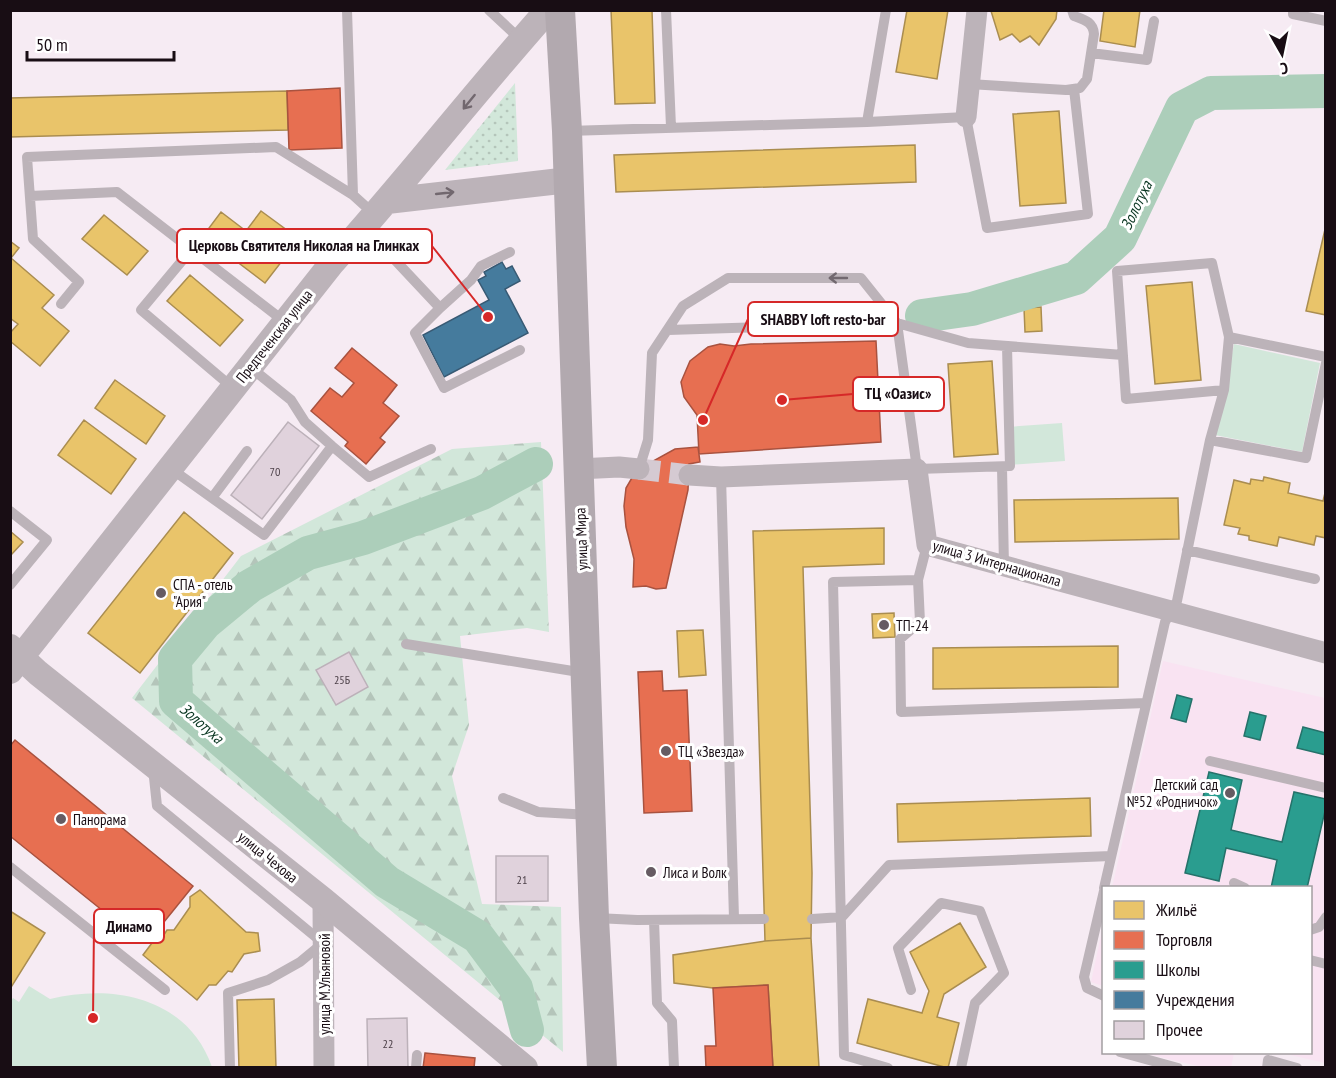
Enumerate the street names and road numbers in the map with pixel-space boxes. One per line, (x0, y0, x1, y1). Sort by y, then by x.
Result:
street label: Предтеченская улица (232, 286, 316, 386)
street label: улица Мира (570, 507, 592, 571)
street label: улица 3 Интернационала (931, 536, 1063, 590)
street label: улица Чехова (234, 827, 302, 887)
street label: улица М.Ульяновой (315, 933, 334, 1035)

